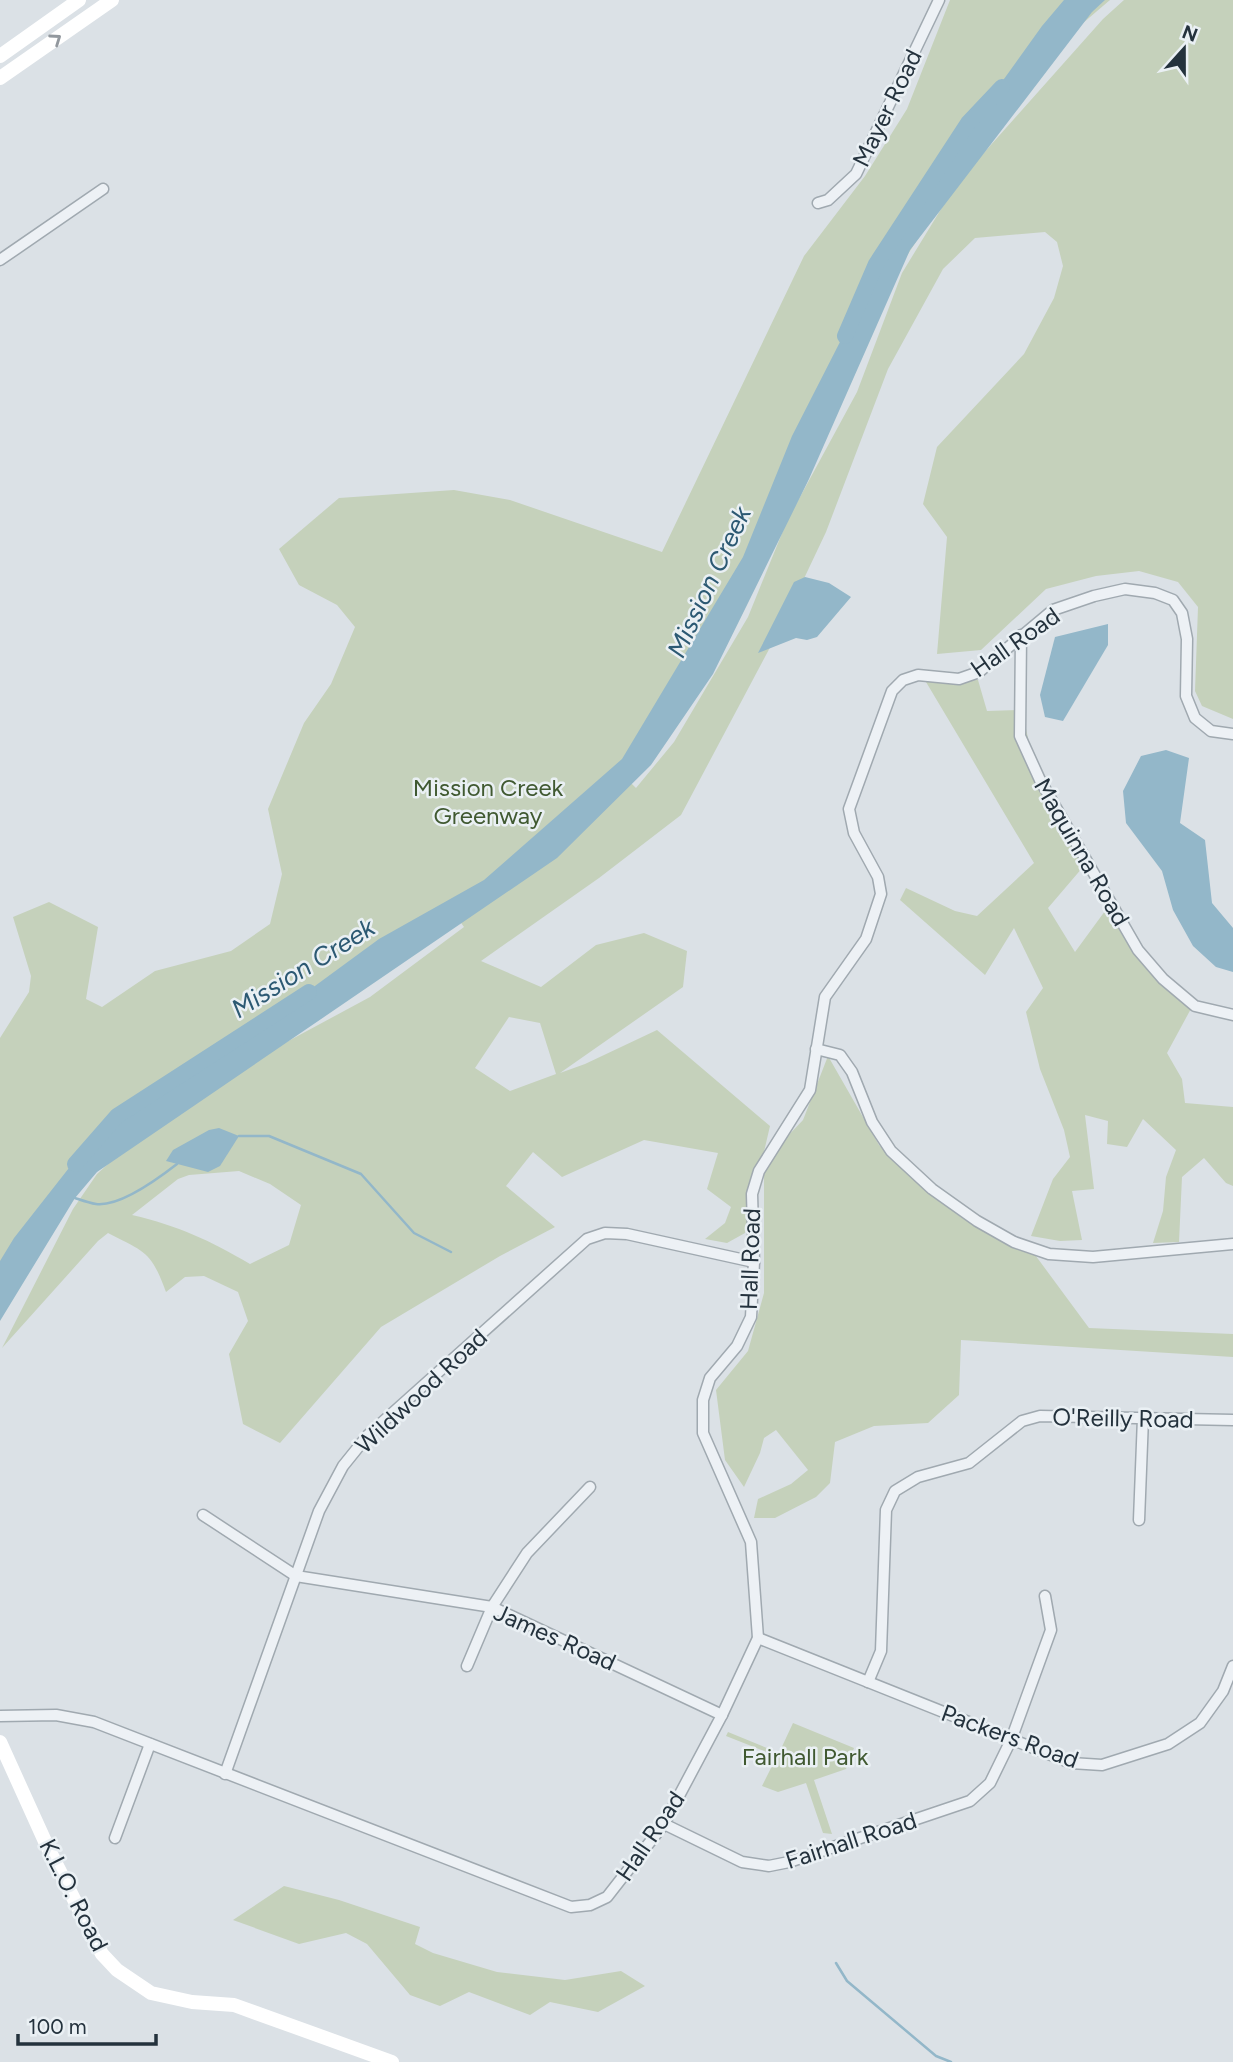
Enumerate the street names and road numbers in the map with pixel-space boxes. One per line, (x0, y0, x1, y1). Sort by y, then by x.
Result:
street label: Mayer Road (846, 45, 928, 171)
street label: Hall Road (965, 601, 1065, 683)
street label: Maquinna Road (1028, 773, 1136, 931)
street label: Hall Road (734, 1208, 766, 1310)
street label: Wildwood Road (349, 1323, 493, 1459)
street label: O'Reilly Road (1052, 1402, 1194, 1434)
street label: James Road (489, 1597, 621, 1677)
street label: Packers Road (937, 1698, 1083, 1774)
street label: Hall Road (609, 1786, 691, 1886)
street label: Fairhall Road (782, 1805, 920, 1875)
street label: K.L.O. Road (33, 1834, 115, 1956)

